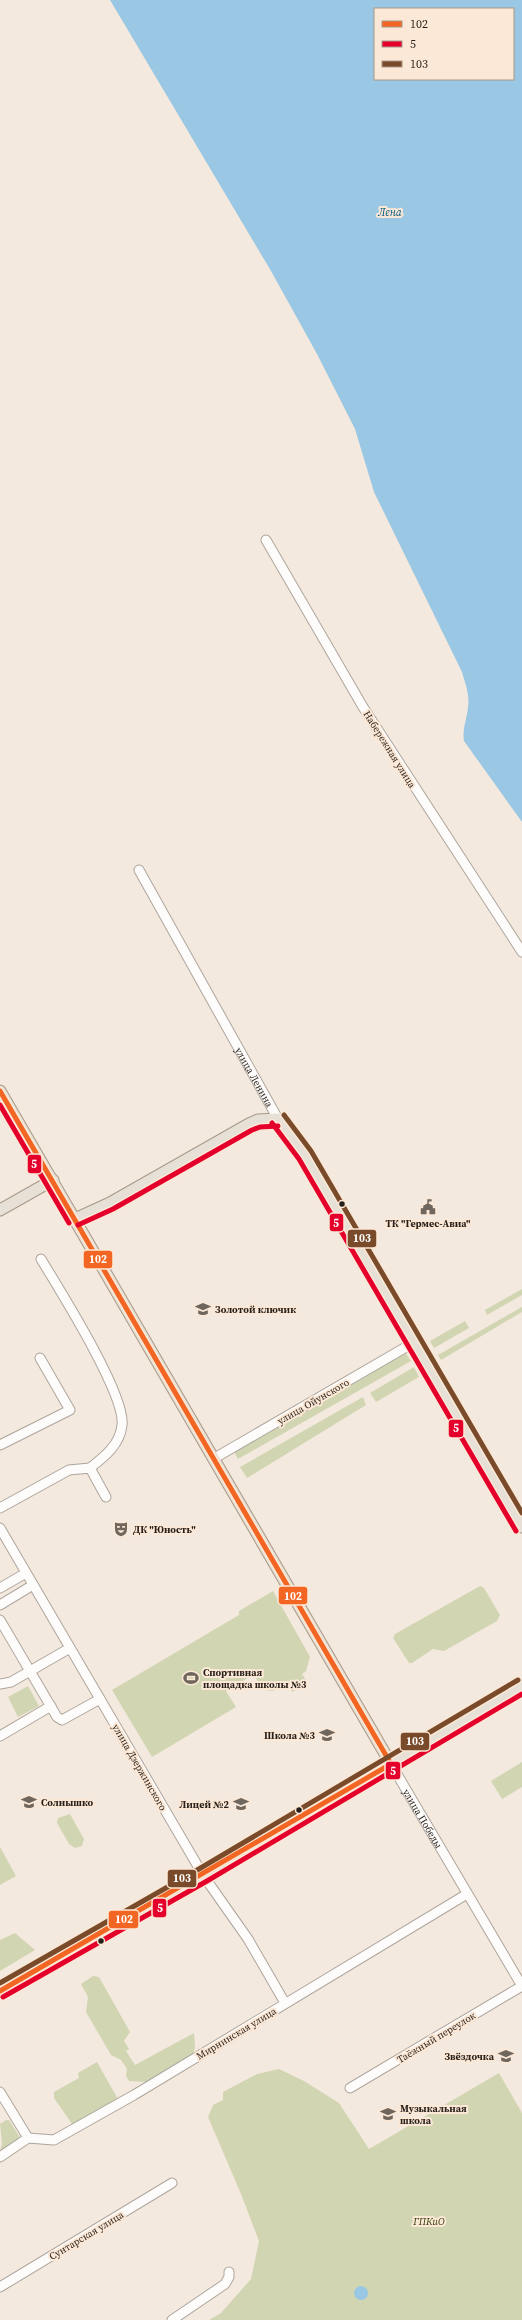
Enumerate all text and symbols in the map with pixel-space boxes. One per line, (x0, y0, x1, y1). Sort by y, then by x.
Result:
legend (374, 8, 514, 80)
text: 102 (410, 16, 428, 32)
text: 5 (410, 36, 416, 52)
text: 103 (410, 56, 428, 72)
water label: Лена (377, 205, 402, 220)
street label: Набережная улица (361, 708, 419, 791)
street label: улица Ленина (232, 1045, 276, 1110)
line badge: 5 (27, 1154, 42, 1174)
text: 5 (31, 1157, 37, 1172)
public building icon: ТК "Гермес-Авиа" (419, 1198, 437, 1216)
unlabelled marker (337, 1199, 347, 1209)
line badge: 5 (329, 1213, 344, 1232)
text: 5 (333, 1216, 339, 1231)
place label: ТК "Гермес-Авиа" (386, 1217, 471, 1230)
line badge: 103 (347, 1229, 377, 1248)
text: 103 (353, 1231, 371, 1246)
line badge: 102 (83, 1250, 113, 1269)
text: 102 (89, 1252, 107, 1267)
school or university icon: Золотой ключик (194, 1300, 212, 1318)
place label: Золотой ключик (215, 1303, 296, 1316)
street label: улица Ойунского (275, 1375, 352, 1427)
line badge: 5 (448, 1419, 464, 1438)
text: 5 (453, 1421, 459, 1436)
theatre icon: ДК "Юность" (112, 1520, 130, 1538)
place label: ДК "Юность" (133, 1523, 196, 1536)
line badge: 102 (278, 1586, 308, 1605)
text: 102 (284, 1589, 302, 1604)
place label: Спортивная площадка школы №3 (203, 1666, 307, 1691)
sports icon: Спортивная площадка школы №3 (182, 1669, 200, 1687)
street label: улица Дзержинского (109, 1722, 170, 1813)
school or university icon: Школа №3 (318, 1726, 336, 1744)
place label: Школа №3 (264, 1729, 316, 1742)
line badge: 103 (400, 1732, 430, 1751)
text: 103 (406, 1734, 424, 1749)
line badge: 5 (385, 1761, 401, 1780)
text: 5 (390, 1764, 396, 1779)
street label: улица Победы (400, 1786, 445, 1851)
school or university icon: Солнышко (20, 1793, 38, 1811)
school or university icon: Лицей №2 (232, 1795, 250, 1813)
place label: Солнышко (41, 1796, 94, 1809)
place label: Лицей №2 (179, 1798, 230, 1811)
unlabelled marker (294, 1805, 304, 1815)
line badge: 103 (167, 1869, 197, 1888)
text: 103 (173, 1871, 191, 1886)
line badge: 5 (152, 1898, 167, 1918)
text: 5 (157, 1901, 163, 1916)
line badge: 102 (108, 1910, 139, 1929)
text: 102 (115, 1912, 133, 1927)
unlabelled marker (96, 1936, 106, 1946)
street label: Мирнинская улица (194, 2004, 280, 2063)
street label: Таёжный переулок (395, 2009, 478, 2066)
school or university icon: Звёздочка (497, 2047, 515, 2065)
place label: Звёздочка (444, 2050, 495, 2063)
place label: Музыкальная школа (400, 2102, 467, 2127)
school or university icon: Музыкальная школа (379, 2105, 397, 2123)
street label: Сунтарская улица (47, 2208, 127, 2263)
park label: ГПКиО (412, 2215, 445, 2228)

